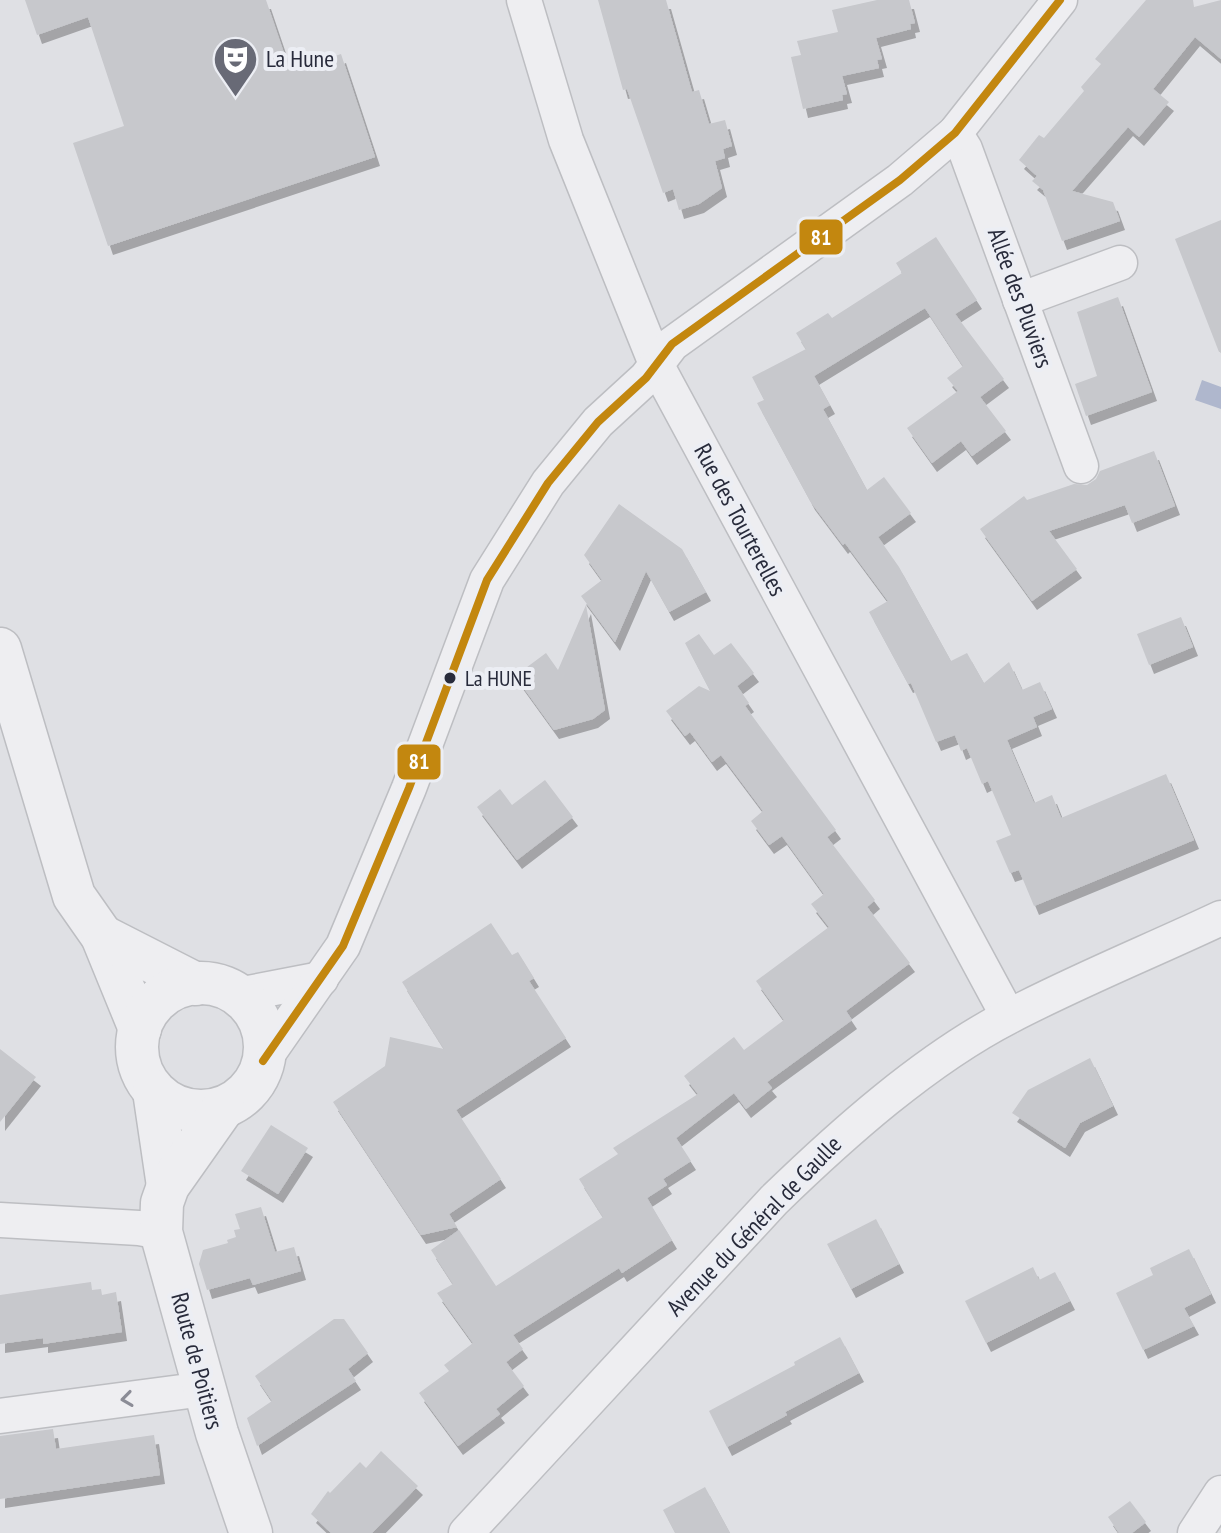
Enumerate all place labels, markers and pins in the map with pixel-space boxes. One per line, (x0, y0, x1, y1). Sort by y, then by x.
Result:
theatre icon: La Hune (211, 35, 259, 98)
place label: La Hune (266, 43, 334, 74)
place label: La HUNE (465, 664, 532, 692)
marker: La HUNE (442, 670, 458, 686)

